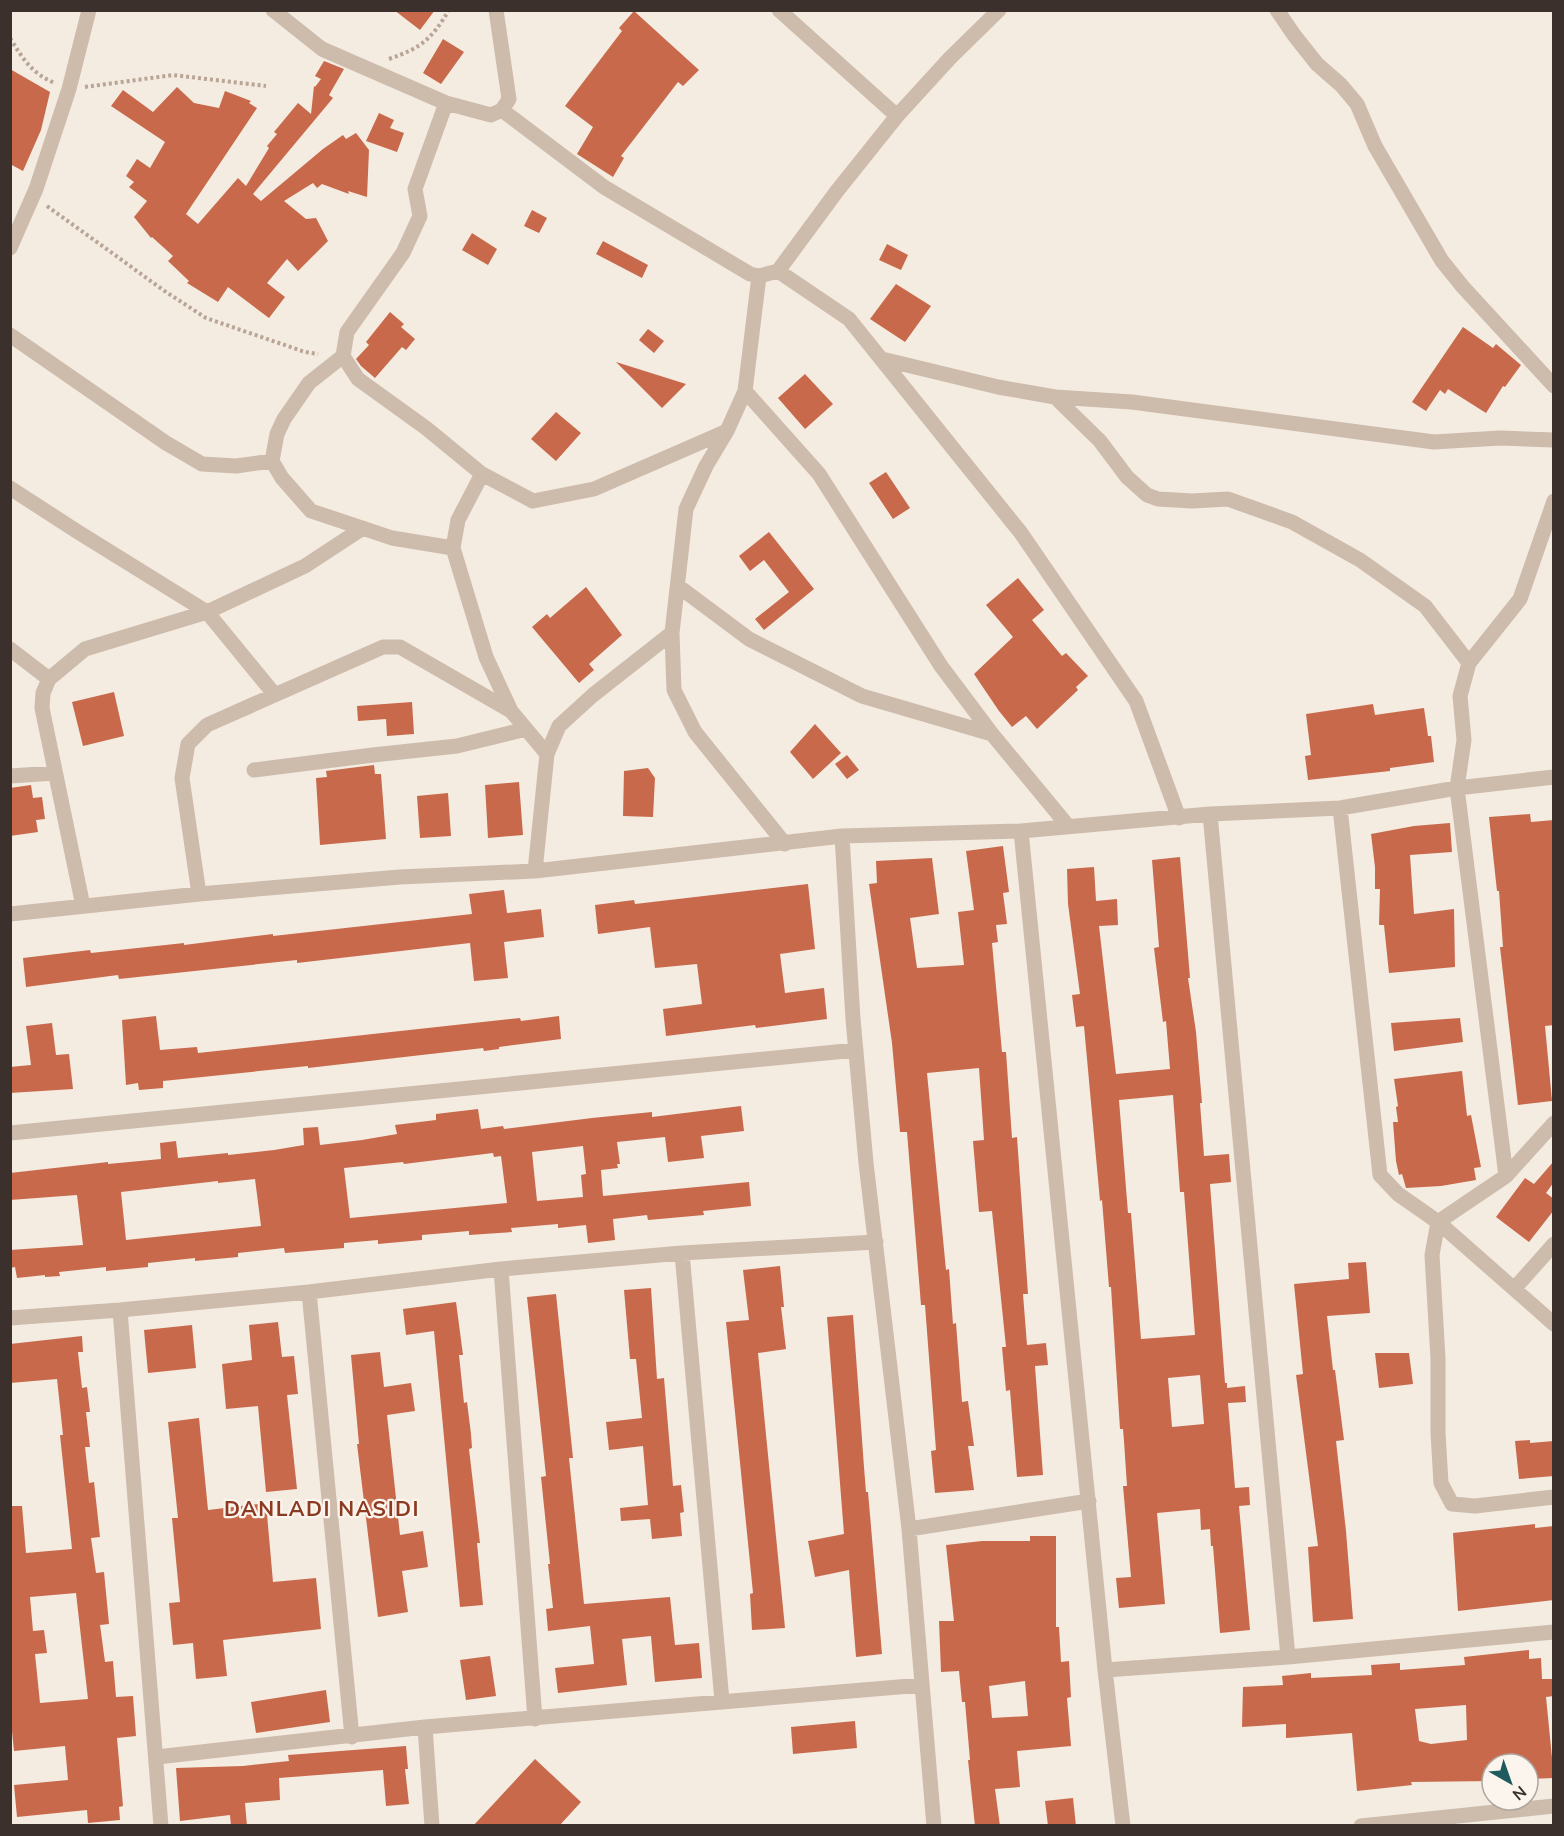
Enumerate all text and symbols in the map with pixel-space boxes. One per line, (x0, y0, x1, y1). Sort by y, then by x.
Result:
district label: DANLADI NASIDI (224, 1495, 420, 1521)
north arrow (1480, 1752, 1540, 1812)
text: N (1509, 1782, 1531, 1805)

